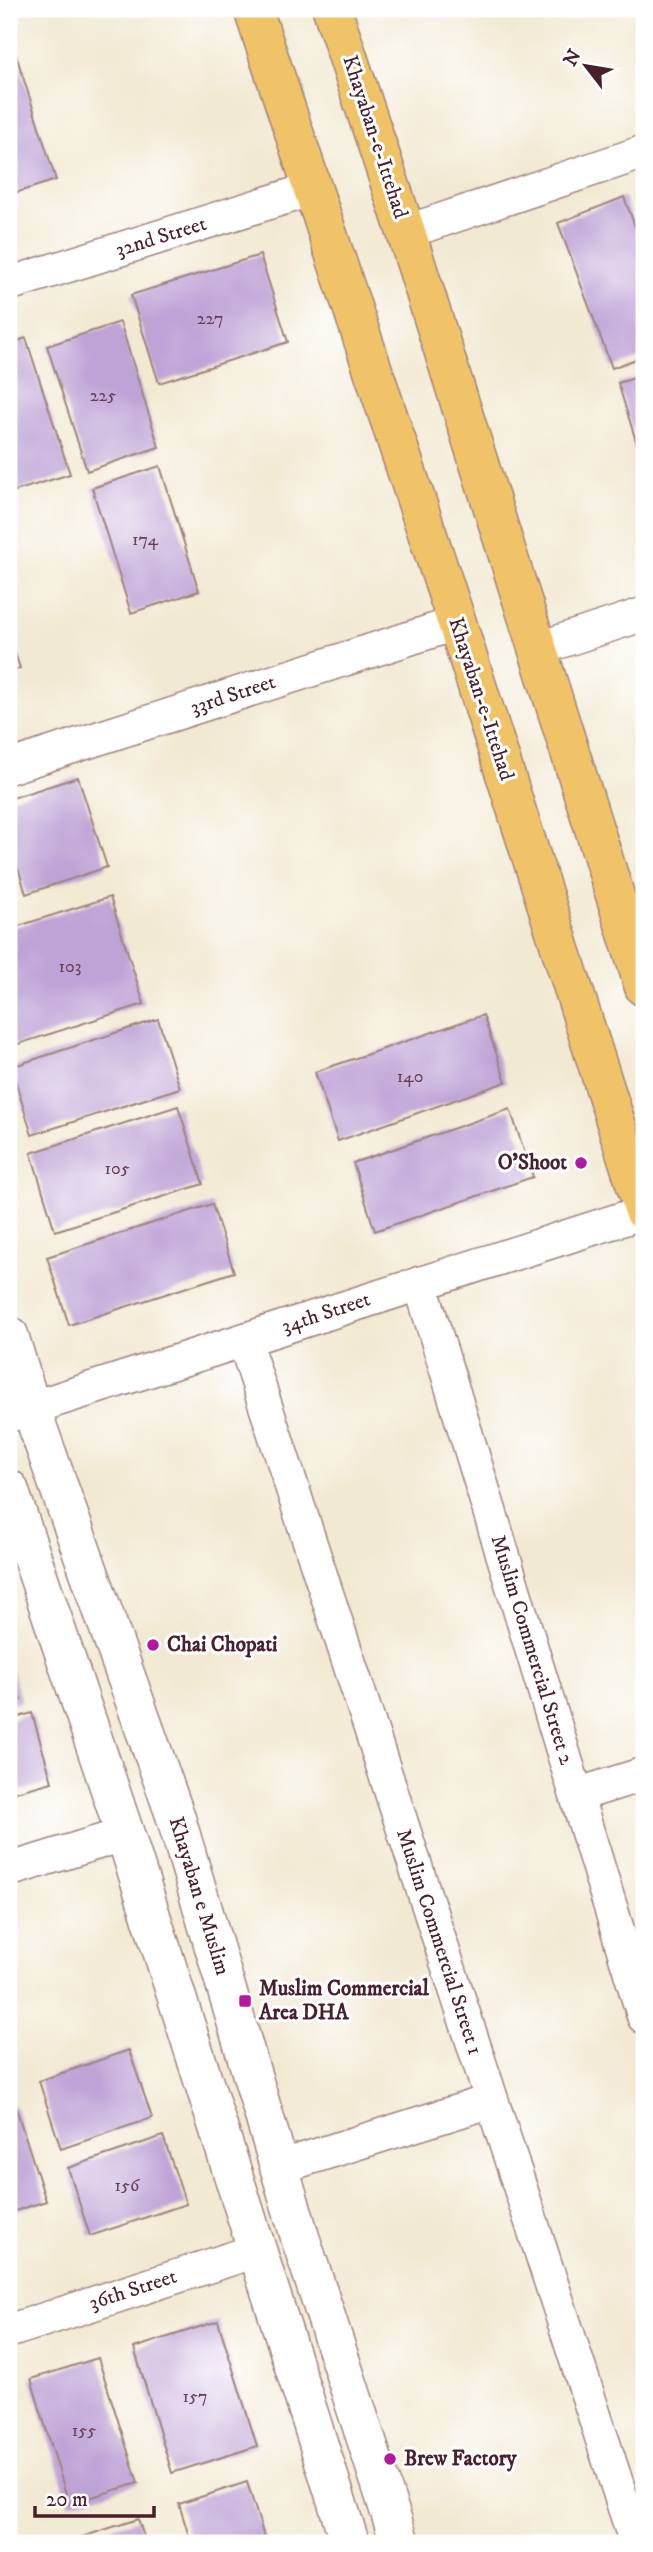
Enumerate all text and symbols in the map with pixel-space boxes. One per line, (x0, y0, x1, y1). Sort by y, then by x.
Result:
north arrow (552, 32, 622, 102)
text: N (559, 45, 587, 71)
street label: Khayaban-e-Ittehad (336, 52, 414, 222)
street label: 32nd Street (112, 211, 210, 263)
house number: 227 (197, 308, 223, 330)
house number: 225 (90, 385, 116, 407)
house number: 174 (132, 529, 159, 551)
street label: Khayaban-e-Ittehad (442, 614, 520, 784)
street label: 33rd Street (187, 669, 279, 721)
house number: 103 (59, 956, 81, 978)
house number: 140 (397, 1066, 423, 1088)
place label: O'Shoot (498, 1150, 567, 1176)
marker: O'Shoot (573, 1155, 589, 1171)
house number: 105 (104, 1158, 130, 1180)
street label: 34th Street (278, 1286, 374, 1340)
street label: Muslim Commercial Street 2 (485, 1532, 580, 1769)
place label: Chai Chopati (167, 1632, 278, 1658)
marker: Chai Chopati (145, 1637, 161, 1653)
street label: Khayaban e Muslim (163, 1814, 236, 1979)
street label: Muslim Commercial Street 1 (390, 1826, 488, 2058)
place label: Muslim Commercial Area DHA (258, 1976, 430, 2026)
marker: Muslim Commercial Area DHA (237, 1993, 253, 2009)
house number: 156 (115, 2175, 140, 2197)
street label: 36th Street (86, 2264, 180, 2316)
house number: 157 (183, 2386, 207, 2408)
house number: 155 (72, 2420, 96, 2442)
place label: Brew Factory (404, 2446, 517, 2472)
marker: Brew Factory (382, 2451, 398, 2467)
scale bar (35, 2475, 154, 2519)
text: 20 m (46, 2487, 88, 2513)

